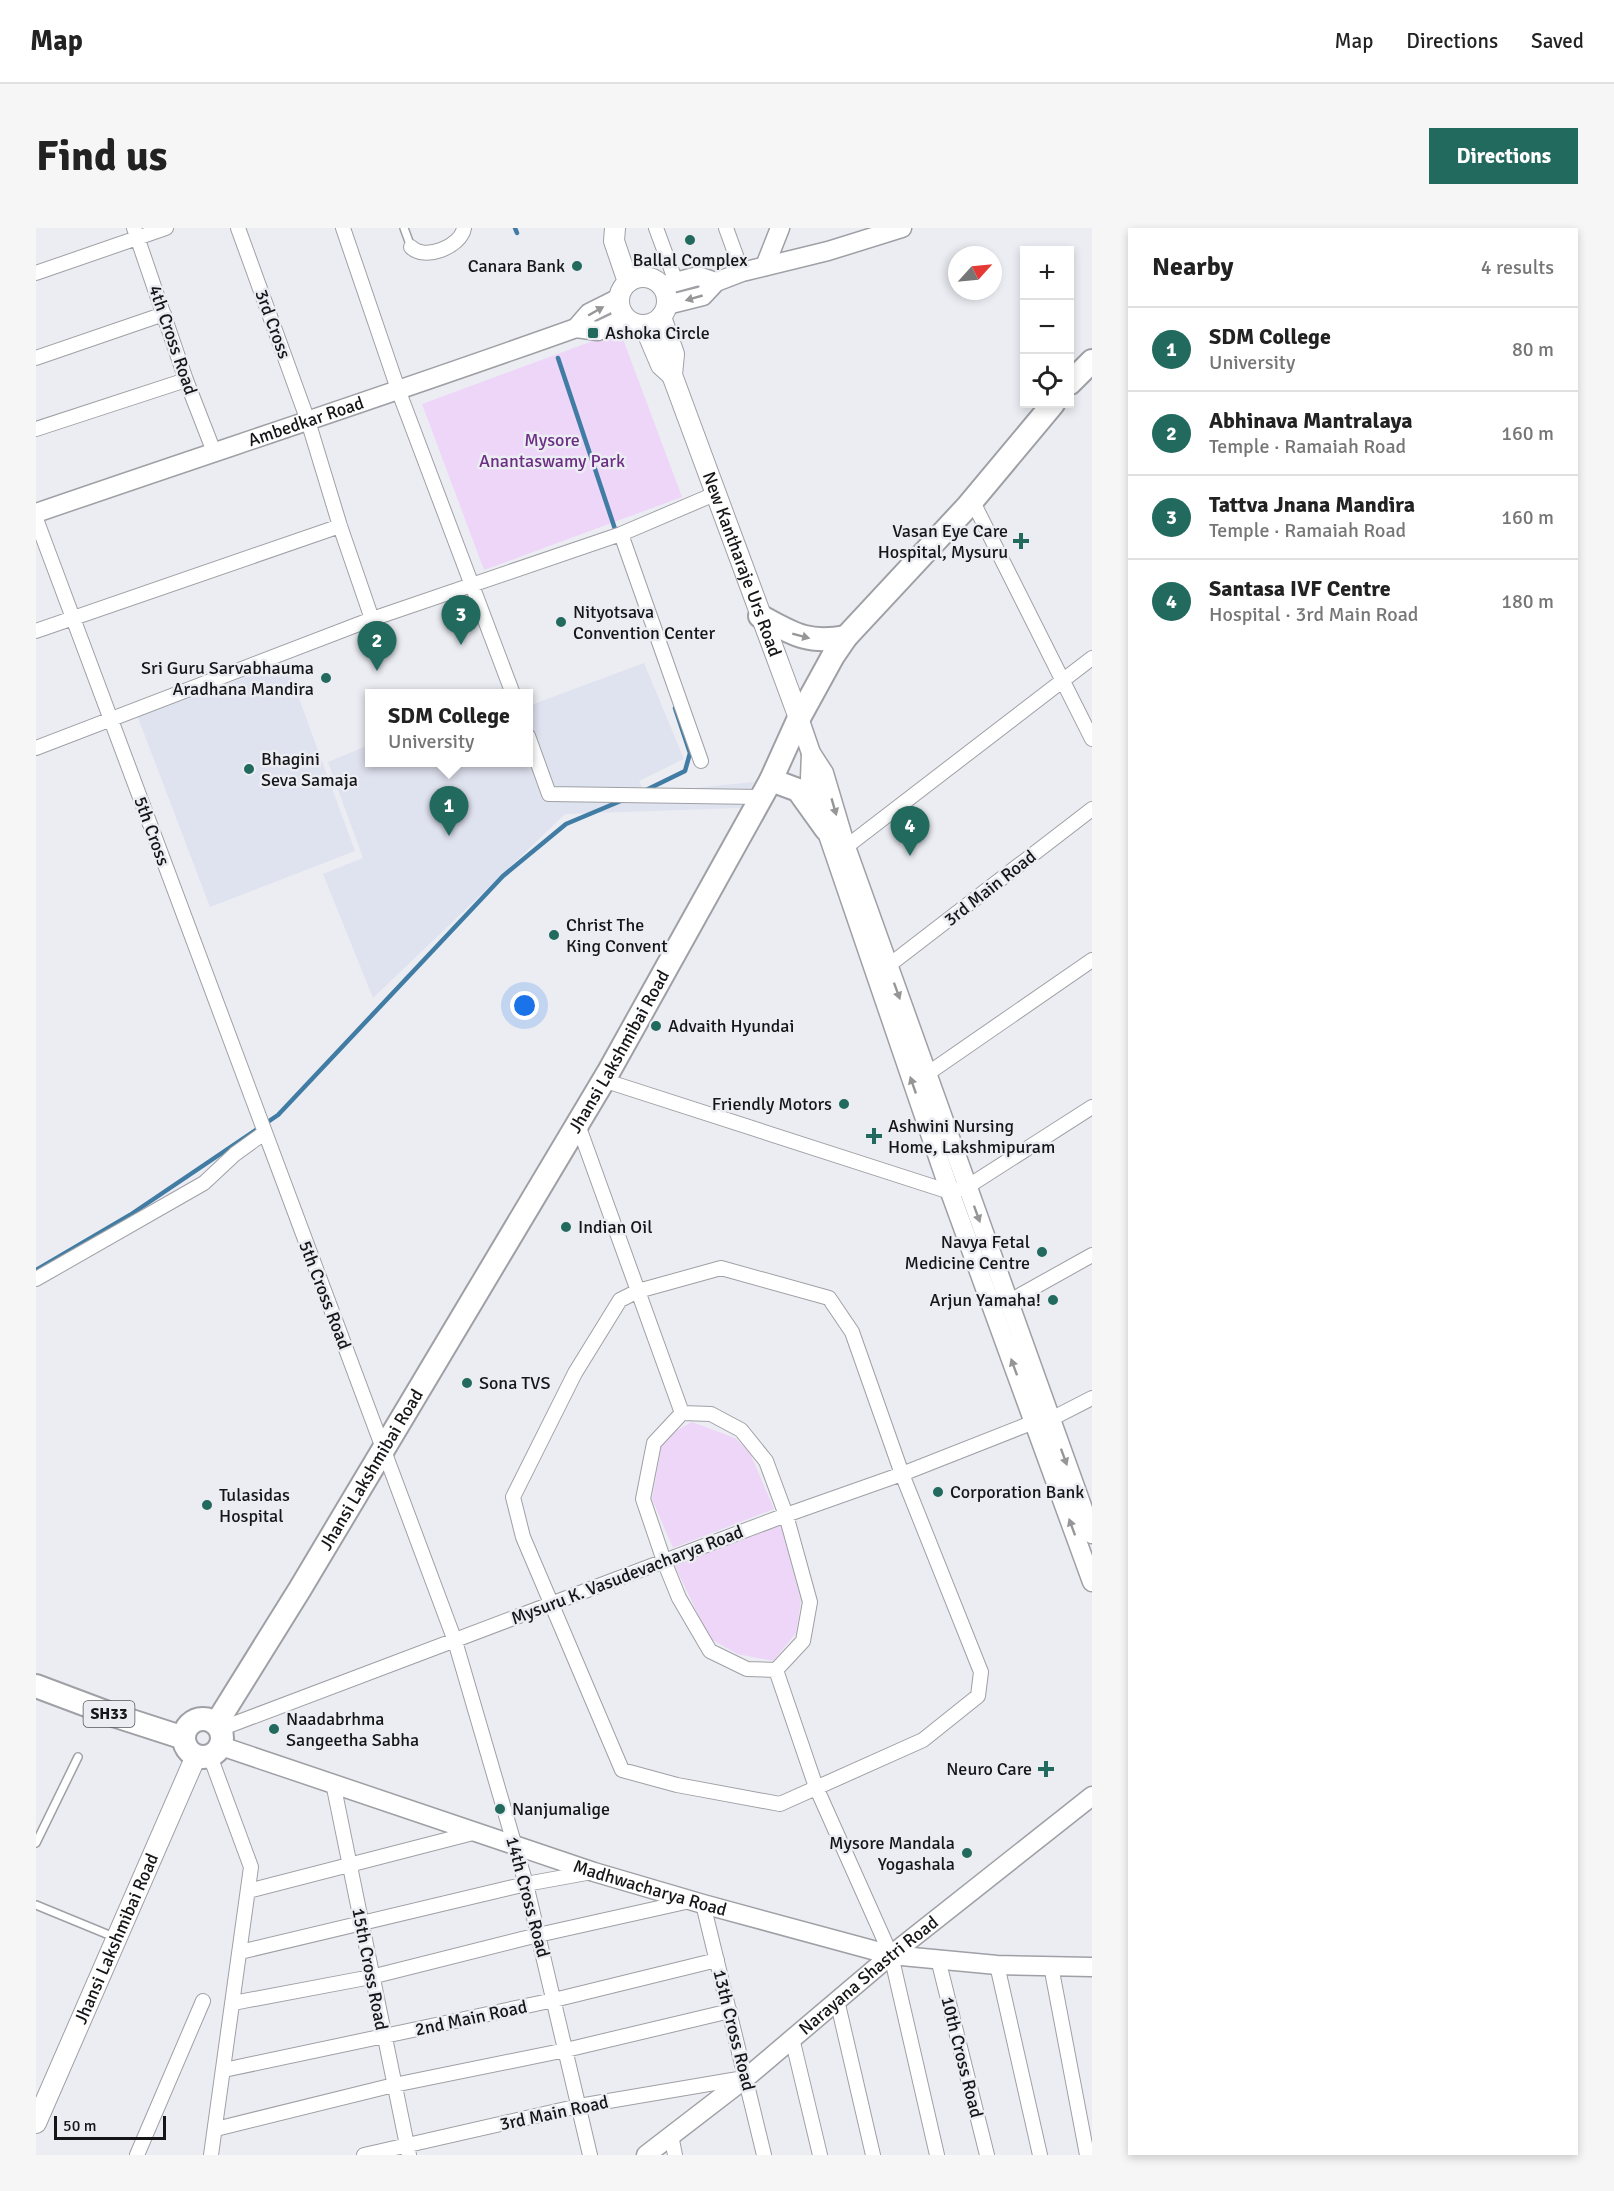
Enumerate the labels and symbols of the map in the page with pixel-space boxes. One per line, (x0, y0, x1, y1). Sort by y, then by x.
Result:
marker: Ballal Complex (683, 233, 697, 247)
north arrow (948, 246, 1002, 300)
place label: Ballal Complex (632, 249, 748, 271)
place label: Canara Bank (468, 255, 565, 277)
marker: Canara Bank (570, 259, 584, 273)
street label: 4th Cross Road (144, 282, 202, 398)
street label: 3rd Cross (250, 286, 296, 362)
one-way arrow (685, 294, 703, 303)
one-way arrow (587, 305, 604, 316)
place label: Ashoka Circle (605, 322, 710, 344)
marker: Ashoka Circle (586, 326, 600, 340)
street label: Ambedkar Road (245, 392, 367, 451)
park label: Mysore Anantaswamy Park (479, 429, 625, 472)
street label: New Kantharaje Urs Road (698, 469, 786, 660)
place label: Vasan Eye Care Hospital, Mysuru (878, 520, 1008, 563)
marker: Vasan Eye Care Hospital, Mysuru (1012, 532, 1030, 550)
pin: 3 (442, 596, 480, 645)
place label: Nityotsava Convention Center (573, 601, 716, 644)
marker: Nityotsava Convention Center (554, 615, 568, 629)
pin: 2 (358, 622, 396, 671)
one-way arrow (792, 631, 810, 641)
place label: Sri Guru Sarvabhauma Aradhana Mandira (141, 657, 314, 700)
marker: Sri Guru Sarvabhauma Aradhana Mandira (319, 671, 333, 685)
place label: Bhagini Seva Samaja (261, 748, 358, 791)
marker: Bhagini Seva Samaja (242, 762, 256, 776)
pin: 1 (430, 786, 468, 836)
street label: 5th Cross (129, 793, 175, 869)
one-way arrow (830, 798, 839, 816)
pin: 4 (890, 806, 930, 856)
street label: 3rd Main Road (940, 845, 1040, 931)
place label: Christ The King Convent (566, 914, 668, 957)
marker: Christ The King Convent (547, 928, 561, 942)
street label: Jhansi Lakshmibai Road (564, 966, 674, 1137)
one-way arrow (893, 982, 903, 1000)
your location (510, 991, 539, 1020)
place label: Advaith Hyundai (668, 1015, 794, 1037)
marker: Advaith Hyundai (649, 1019, 663, 1033)
one-way arrow (908, 1076, 918, 1094)
place label: Friendly Motors (712, 1093, 832, 1115)
marker: Friendly Motors (837, 1097, 851, 1111)
place label: Ashwini Nursing Home, Lakshmipuram (888, 1115, 1055, 1158)
marker: Ashwini Nursing Home, Lakshmipuram (865, 1127, 883, 1145)
one-way arrow (973, 1205, 983, 1223)
place label: Indian Oil (578, 1216, 652, 1238)
marker: Indian Oil (559, 1220, 573, 1234)
place label: Navya Fetal Medicine Centre (905, 1231, 1030, 1274)
street label: 5th Cross Road (294, 1238, 356, 1352)
marker: Navya Fetal Medicine Centre (1035, 1245, 1049, 1259)
place label: Arjun Yamaha! (929, 1289, 1041, 1311)
marker: Arjun Yamaha! (1046, 1293, 1060, 1307)
one-way arrow (1009, 1358, 1019, 1376)
place label: Sona TVS (479, 1372, 550, 1394)
marker: Sona TVS (460, 1376, 474, 1390)
street label: Jhansi Lakshmibai Road (315, 1385, 428, 1554)
one-way arrow (1060, 1448, 1070, 1466)
place label: Corporation Bank (950, 1481, 1084, 1503)
place label: Tulasidas Hospital (219, 1484, 290, 1527)
marker: Corporation Bank (931, 1485, 945, 1499)
marker: Tulasidas Hospital (200, 1498, 214, 1512)
one-way arrow (1067, 1518, 1077, 1536)
street label: Mysuru K. Vasudevacharya Road (508, 1520, 746, 1630)
road number: SH33 (84, 1701, 134, 1727)
place label: Naadabrhma Sangeetha Sabha (286, 1708, 419, 1751)
marker: Naadabrhma Sangeetha Sabha (267, 1722, 281, 1736)
place label: Neuro Care (946, 1758, 1032, 1780)
marker: Neuro Care (1037, 1760, 1055, 1778)
place label: Nanjumalige (512, 1798, 610, 1820)
marker: Nanjumalige (493, 1802, 507, 1816)
place label: Mysore Mandala Yogashala (829, 1832, 955, 1875)
street label: 14th Cross Road (501, 1834, 555, 1960)
marker: Mysore Mandala Yogashala (960, 1846, 974, 1860)
street label: Jhansi Lakshmibai Road (69, 1850, 163, 2028)
street label: Madhwacharya Road (570, 1855, 729, 1921)
street label: 15th Cross Road (347, 1906, 393, 2032)
street label: Narayana Shastri Road (794, 1911, 942, 2039)
street label: 13th Cross Road (708, 1967, 760, 2093)
street label: 10th Cross Road (936, 1994, 988, 2120)
street label: 2nd Main Road (413, 1995, 529, 2041)
street label: 3rd Main Road (498, 2091, 610, 2135)
scale bar (54, 2113, 166, 2140)

